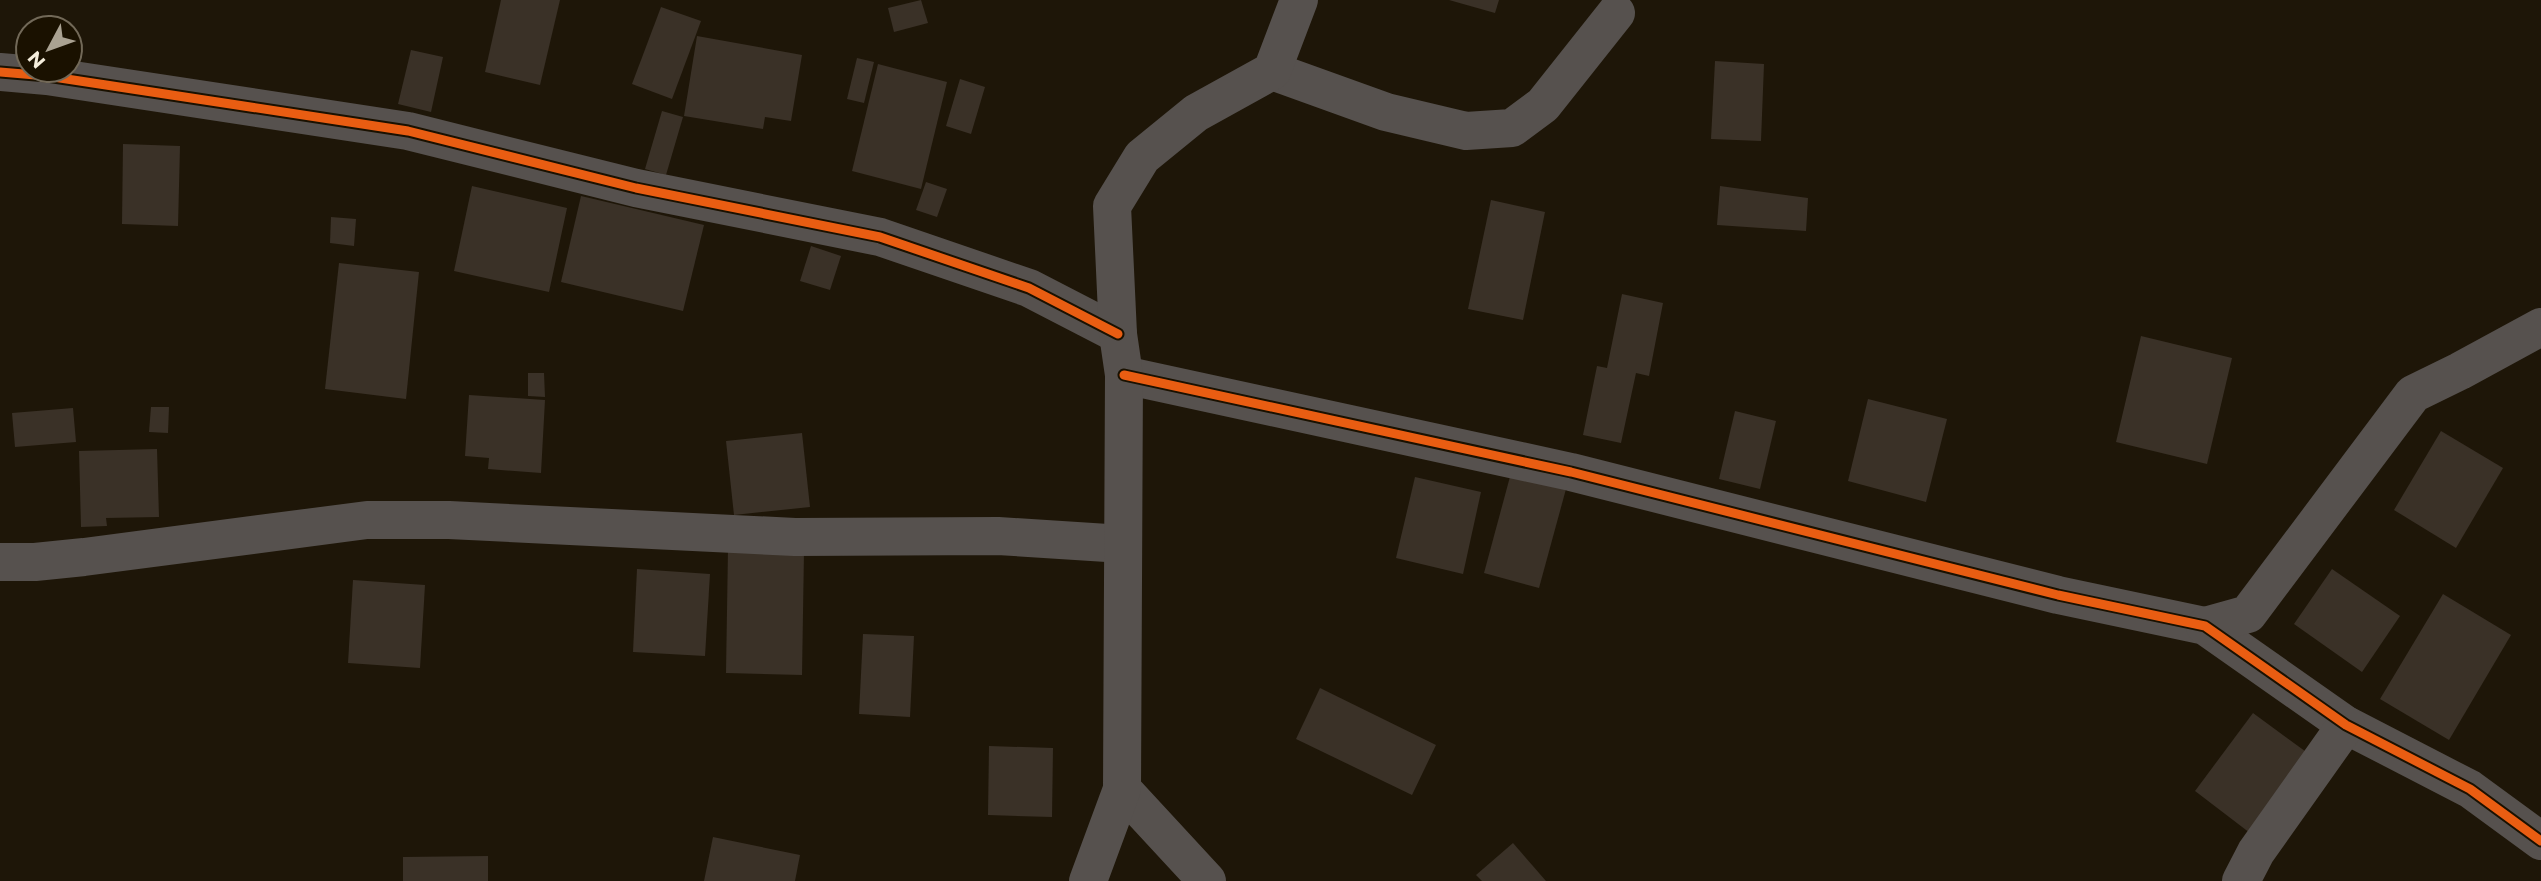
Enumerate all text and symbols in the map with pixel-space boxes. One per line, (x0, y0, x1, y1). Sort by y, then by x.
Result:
north arrow (14, 14, 84, 84)
text: N (23, 46, 50, 73)

